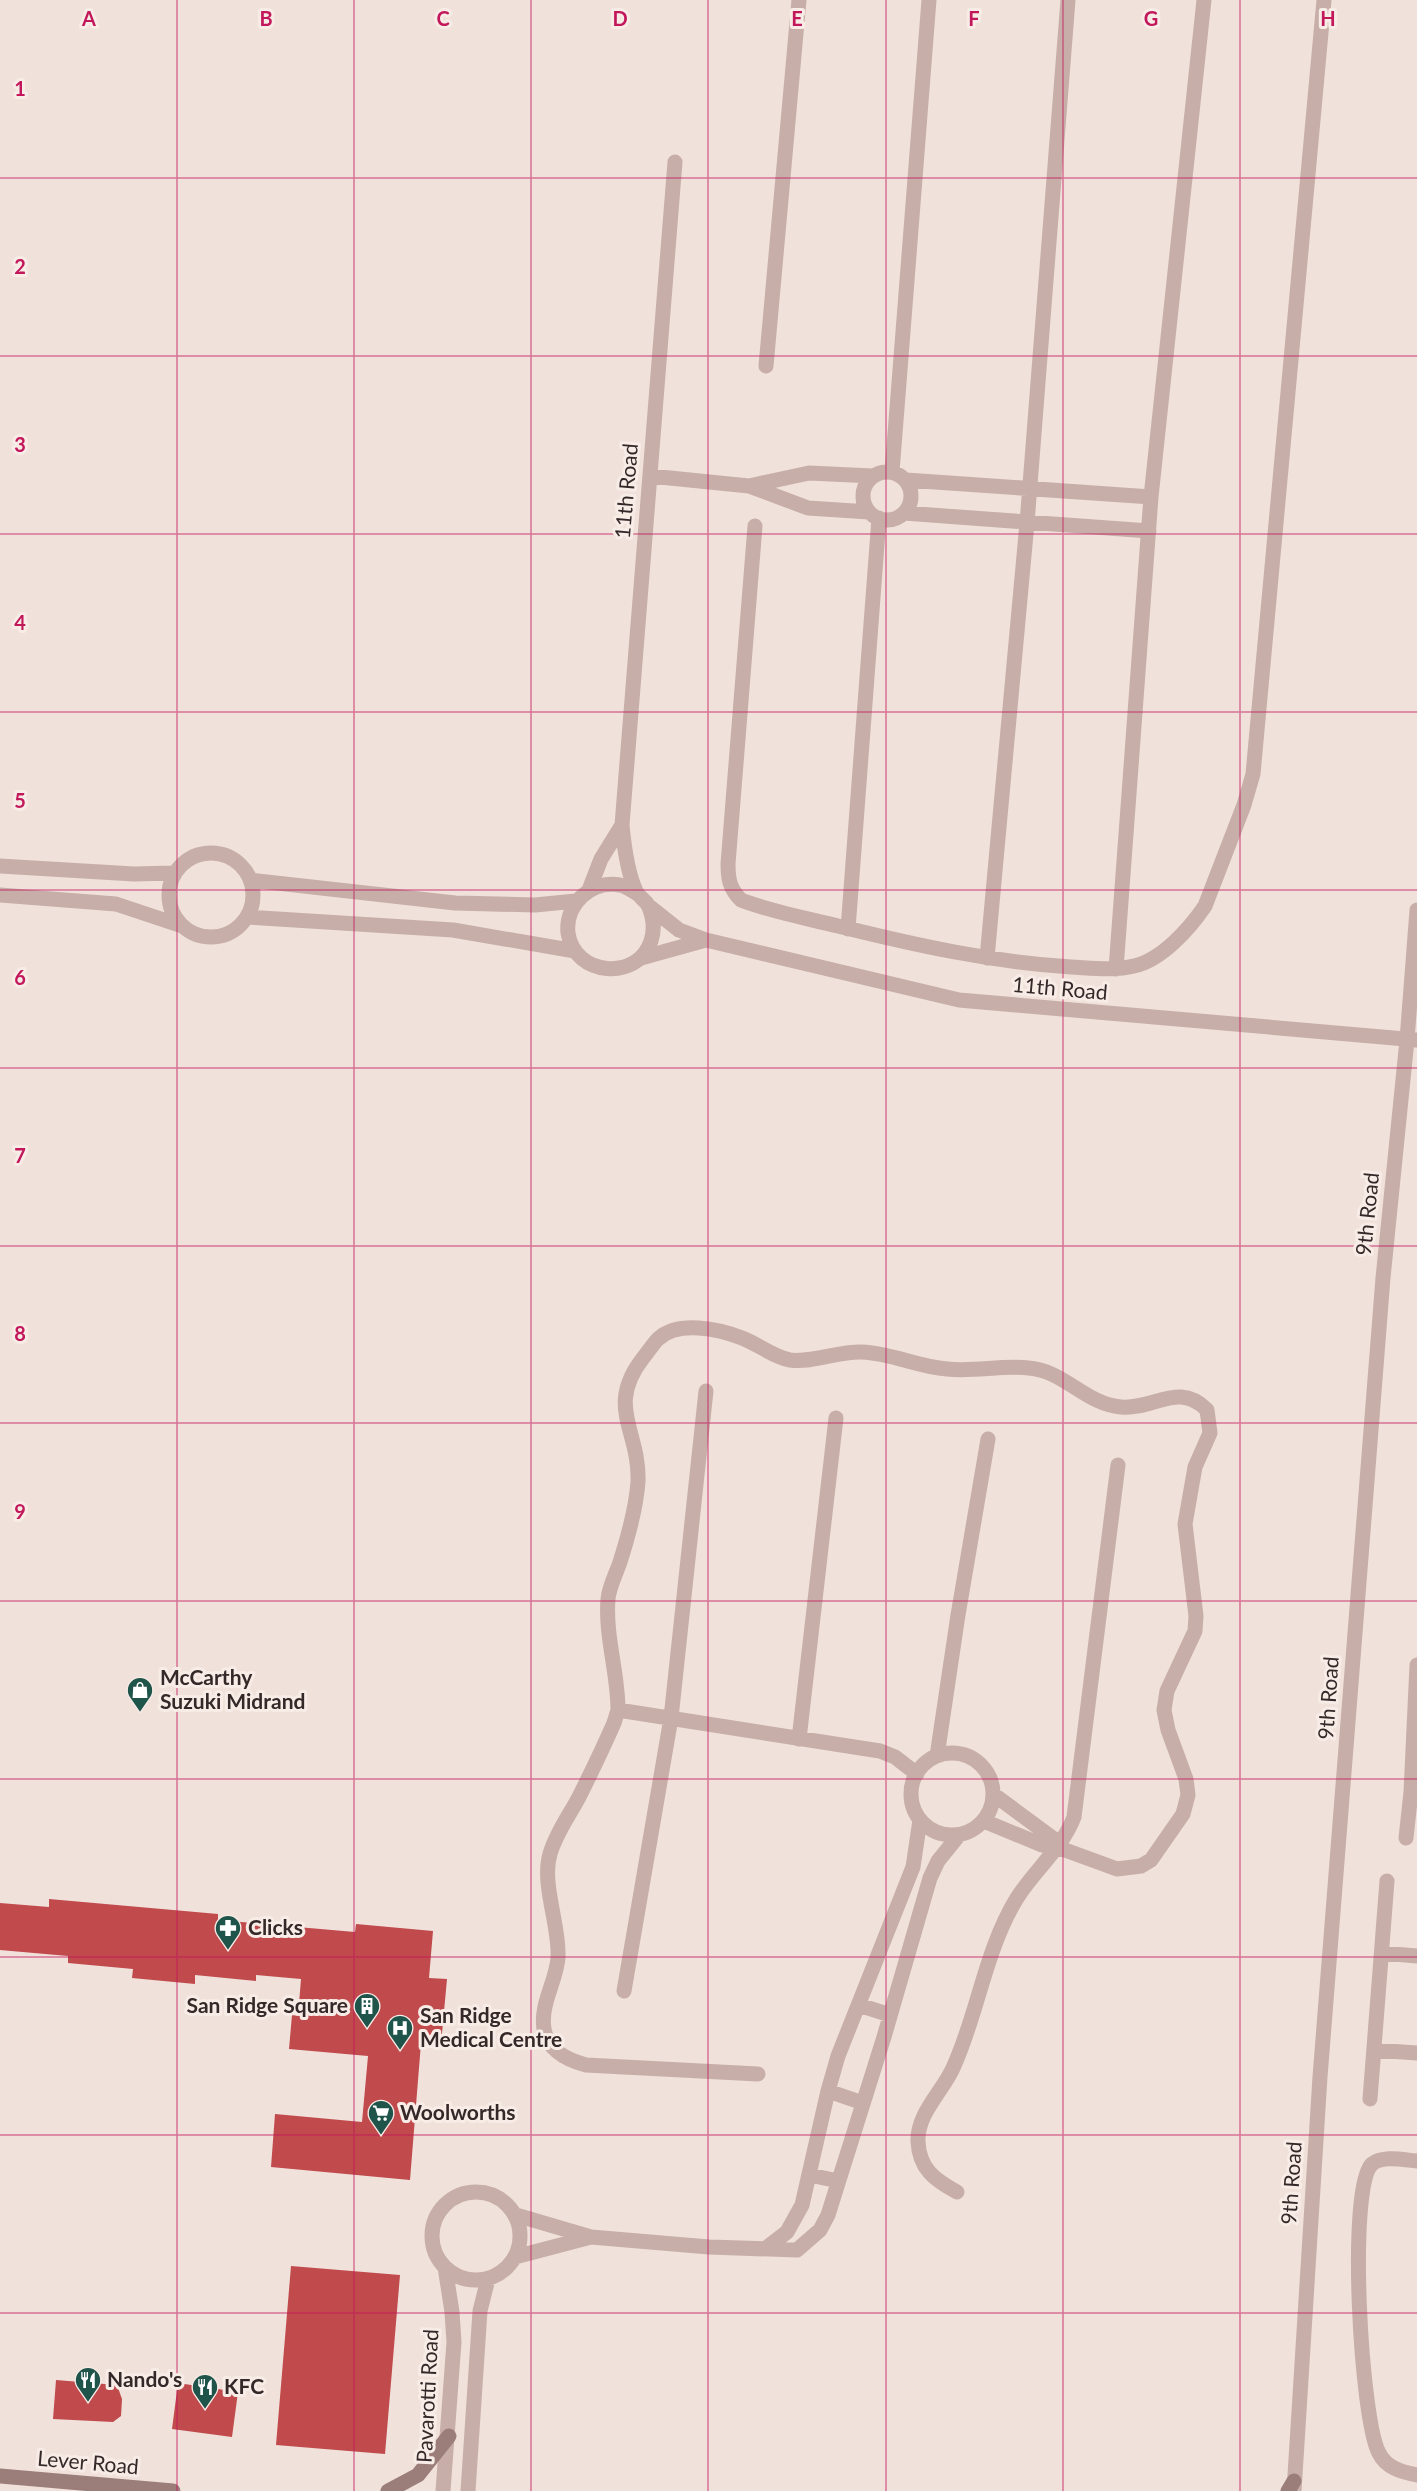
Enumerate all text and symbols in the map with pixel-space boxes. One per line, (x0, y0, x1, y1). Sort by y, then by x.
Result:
text: A (81, 6, 96, 30)
text: B (259, 6, 273, 30)
text: C (436, 6, 450, 30)
text: D (612, 6, 628, 30)
text: E (791, 6, 803, 30)
text: F (968, 6, 980, 30)
text: G (1144, 6, 1158, 30)
text: H (1320, 6, 1336, 30)
text: 1 (14, 76, 26, 100)
text: 2 (14, 254, 26, 278)
text: 3 (14, 432, 26, 456)
street label: 11th Road (609, 442, 642, 540)
text: 4 (14, 610, 26, 634)
text: 5 (14, 788, 26, 812)
text: 6 (14, 965, 26, 989)
street label: 11th Road (1011, 971, 1109, 1004)
text: 7 (14, 1143, 26, 1167)
street label: 9th Road (1350, 1171, 1383, 1257)
text: 8 (14, 1321, 26, 1345)
text: 9 (14, 1499, 26, 1523)
street label: 9th Road (1312, 1655, 1343, 1740)
place label: McCarthy Suzuki Midrand (160, 1664, 305, 1713)
shop icon: McCarthy Suzuki Midrand (125, 1675, 155, 1713)
pharmacy icon: Clicks (213, 1913, 243, 1951)
place label: Clicks (248, 1914, 303, 1939)
building icon: San Ridge Square (352, 1991, 382, 2029)
place label: San Ridge Square (187, 1992, 348, 2017)
place label: San Ridge Medical Centre (420, 2002, 562, 2051)
hospital icon: San Ridge Medical Centre (385, 2013, 415, 2051)
supermarket icon: Woolworths (366, 2098, 396, 2136)
place label: Woolworths (400, 2099, 516, 2124)
street label: 9th Road (1275, 2140, 1306, 2225)
street label: Pavarotti Road (411, 2328, 442, 2463)
restaurant icon: Nando's (73, 2365, 103, 2403)
place label: Nando's (107, 2366, 182, 2391)
restaurant icon: KFC (190, 2372, 220, 2410)
place label: KFC (224, 2373, 264, 2398)
street label: Lever Road (36, 2445, 140, 2478)

